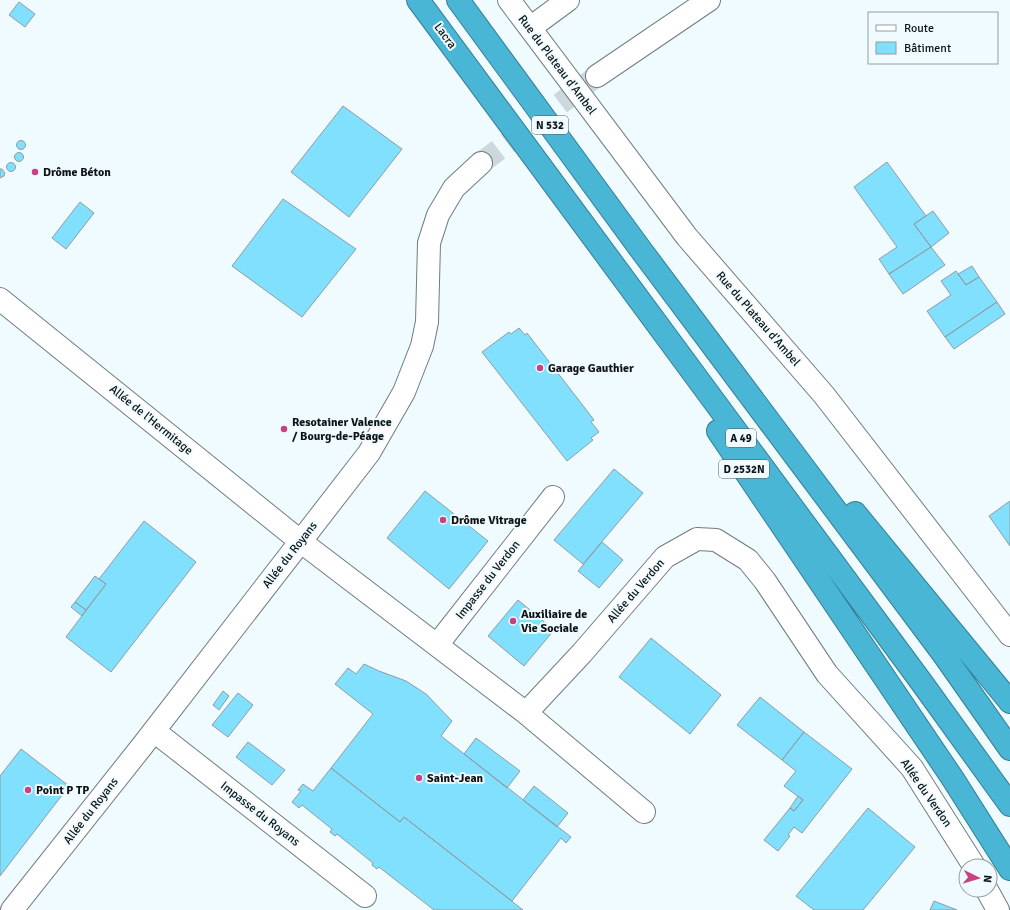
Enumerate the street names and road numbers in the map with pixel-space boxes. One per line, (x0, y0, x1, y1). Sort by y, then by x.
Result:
street label: Rue du Plateau d'Ambel (515, 12, 600, 118)
street label: Lacra (431, 20, 459, 52)
road number: N 532 (532, 116, 568, 134)
street label: Rue du Plateau d'Ambel (713, 268, 804, 370)
street label: Allée de l'Hermitage (106, 382, 196, 458)
road number: A 49 (726, 429, 756, 447)
road number: D 2532N (719, 460, 769, 478)
street label: Allée du Royans (259, 519, 321, 591)
street label: Impasse du Verdon (453, 538, 523, 622)
street label: Allée du Verdon (604, 556, 668, 626)
street label: Allée du Verdon (897, 756, 955, 830)
street label: Allée du Royans (60, 775, 122, 847)
street label: Impasse du Royans (217, 778, 303, 850)

